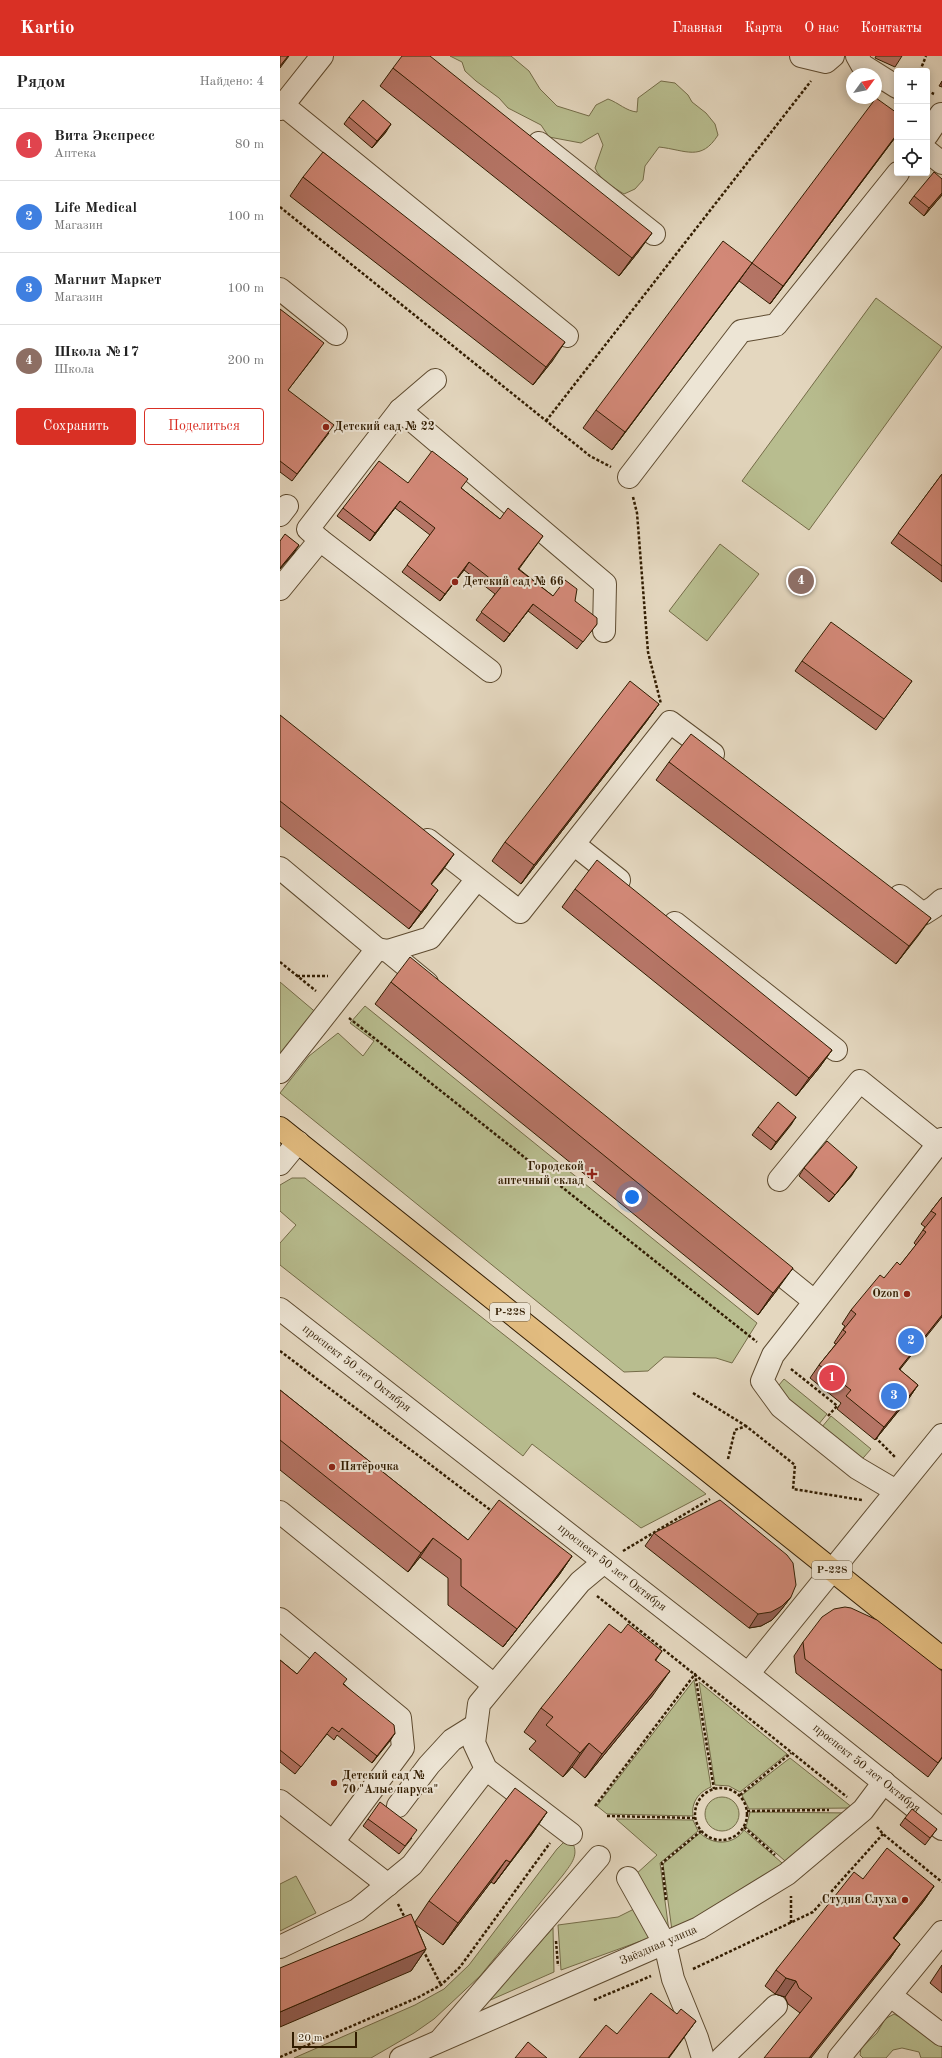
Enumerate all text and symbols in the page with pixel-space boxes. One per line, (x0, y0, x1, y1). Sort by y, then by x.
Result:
text: Kartio (20, 19, 75, 38)
text: Главная (672, 21, 722, 35)
text: Карта (744, 21, 782, 35)
text: О нас (804, 21, 839, 35)
text: Контакты (861, 21, 922, 35)
north arrow (846, 68, 882, 104)
map controls (894, 68, 930, 176)
button: + (894, 68, 930, 104)
text: Рядом (16, 74, 65, 91)
text: Найдено: 4 (200, 75, 264, 88)
button: − (894, 104, 930, 140)
text: Вита Экспресс (54, 129, 155, 144)
text: 1 (25, 138, 33, 151)
text: 80 m (235, 138, 264, 151)
button: locate (894, 140, 930, 176)
text: Аптека (54, 147, 96, 160)
text: Life Medical (54, 201, 137, 216)
text: 2 (25, 210, 33, 223)
text: 100 m (227, 210, 264, 223)
text: Магазин (54, 219, 103, 232)
text: Магнит Маркет (54, 273, 162, 288)
text: 3 (25, 282, 33, 295)
text: 100 m (227, 282, 264, 295)
text: Магазин (54, 291, 103, 304)
text: Школа №17 (54, 345, 139, 360)
text: 4 (25, 354, 33, 367)
text: 200 m (227, 354, 264, 367)
text: Школа (54, 363, 94, 376)
button: Сохранить (16, 408, 136, 445)
button: Поделиться (144, 408, 264, 445)
place label: Детский сад № 22 (334, 421, 435, 433)
marker: Детский сад № 22 (321, 422, 331, 432)
pin: 4 (788, 566, 814, 596)
place label: Детский сад № 66 (463, 576, 564, 588)
marker: Детский сад № 66 (450, 577, 460, 587)
place label: Городской аптечный склад (498, 1161, 584, 1187)
marker: Городской аптечный склад (587, 1169, 597, 1179)
your location (622, 1187, 642, 1207)
place label: Ozon (872, 1288, 899, 1300)
marker: Ozon (902, 1289, 912, 1299)
road number: Р-228 (490, 1303, 530, 1321)
street label: проспект 50 лет Октября (300, 1323, 413, 1415)
pin: 2 (898, 1326, 924, 1356)
pin: 1 (819, 1363, 845, 1393)
pin: 3 (881, 1381, 907, 1411)
place label: Пятёрочка (340, 1461, 399, 1473)
marker: Пятёрочка (327, 1462, 337, 1472)
street label: проспект 50 лет Октября (555, 1522, 668, 1614)
road number: Р-228 (812, 1561, 852, 1579)
street label: проспект 50 лет Октября (810, 1722, 922, 1815)
place label: Детский сад № 70 "Алые паруса" (342, 1770, 438, 1796)
marker: Детский сад № 70 "Алые паруса" (329, 1778, 339, 1788)
place label: Студия Слуха (822, 1894, 897, 1906)
marker: Студия Слуха (900, 1895, 910, 1905)
street label: Звёздная улица (618, 1924, 699, 1968)
scale bar (292, 2030, 357, 2049)
text: 20 m (298, 2033, 323, 2044)

